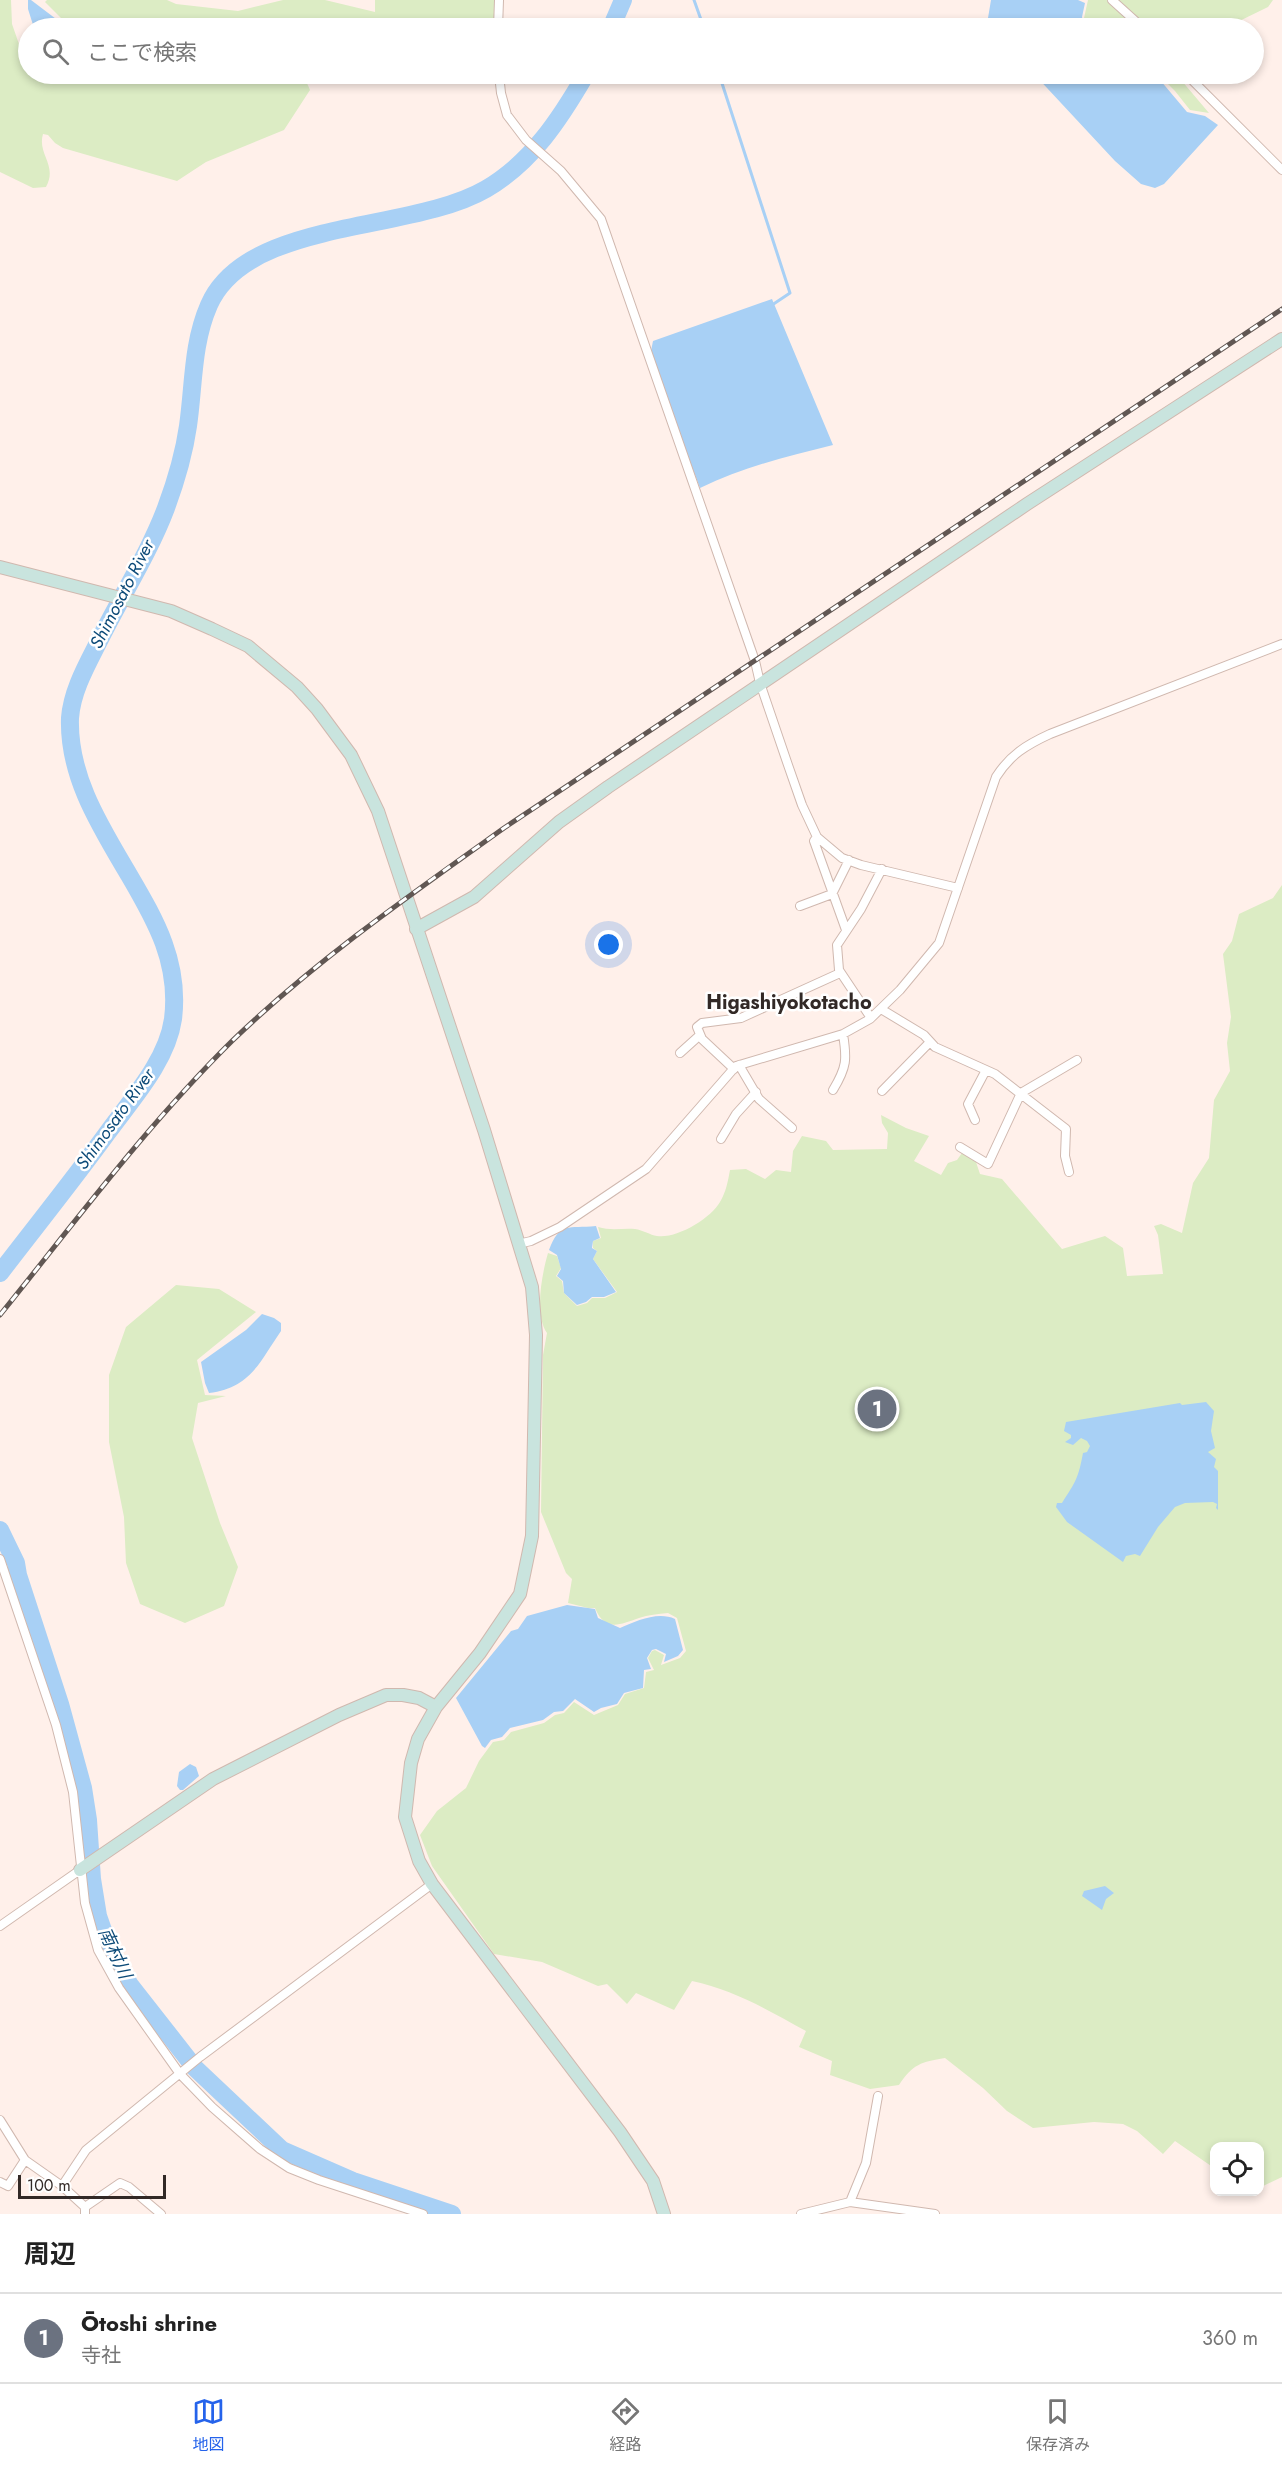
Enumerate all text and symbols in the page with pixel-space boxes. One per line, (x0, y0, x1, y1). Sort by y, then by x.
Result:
search box (18, 18, 1264, 84)
icon: search (39, 35, 72, 68)
text: ここで検索 (87, 36, 197, 68)
water label: Shimosato River (83, 534, 161, 653)
your location (594, 930, 623, 959)
district label: Higashiyokotacho (706, 988, 872, 1017)
water label: Shimosato River (69, 1062, 161, 1175)
pin: 1 (858, 1386, 896, 1432)
water label: 南村川 (92, 1923, 139, 1985)
map controls (1210, 2142, 1264, 2196)
button: locate (1210, 2142, 1264, 2196)
scale bar (18, 2172, 166, 2200)
text: 100 m (27, 2174, 71, 2197)
text: 周辺 (24, 2235, 76, 2273)
text: Ōtoshi shrine (81, 2307, 217, 2339)
text: 1 (38, 2324, 49, 2353)
text: 360 m (1202, 2324, 1258, 2353)
text: 寺社 (81, 2341, 121, 2370)
tab: 地図 (192, 2395, 225, 2456)
tab: 経路 (609, 2395, 642, 2456)
tab: 保存済み (1026, 2395, 1090, 2456)

